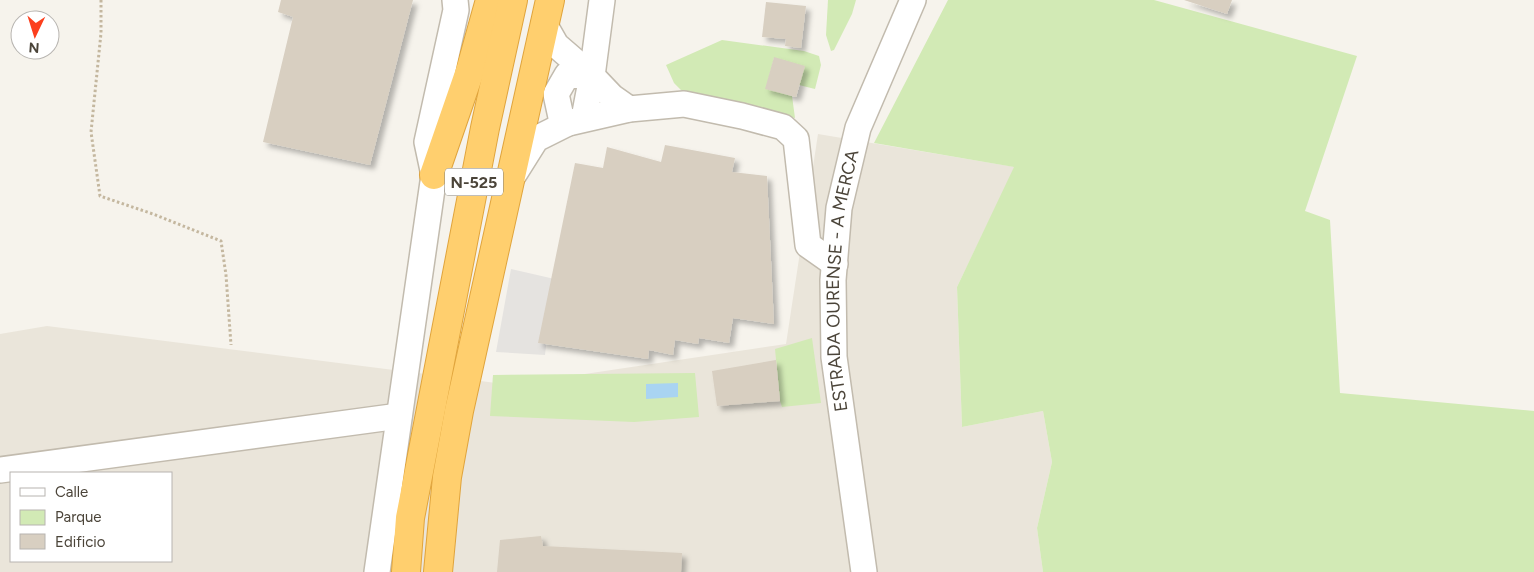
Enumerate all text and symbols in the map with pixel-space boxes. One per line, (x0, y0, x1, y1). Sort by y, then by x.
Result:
north arrow (10, 10, 60, 60)
text: N (28, 39, 40, 56)
street label: ESTRADA OURENSE - A MERCA (822, 147, 863, 413)
road number: N-525 (445, 168, 503, 196)
legend (10, 472, 172, 562)
text: Calle (55, 483, 88, 501)
text: Parque (55, 508, 102, 526)
text: Edificio (55, 533, 106, 551)

